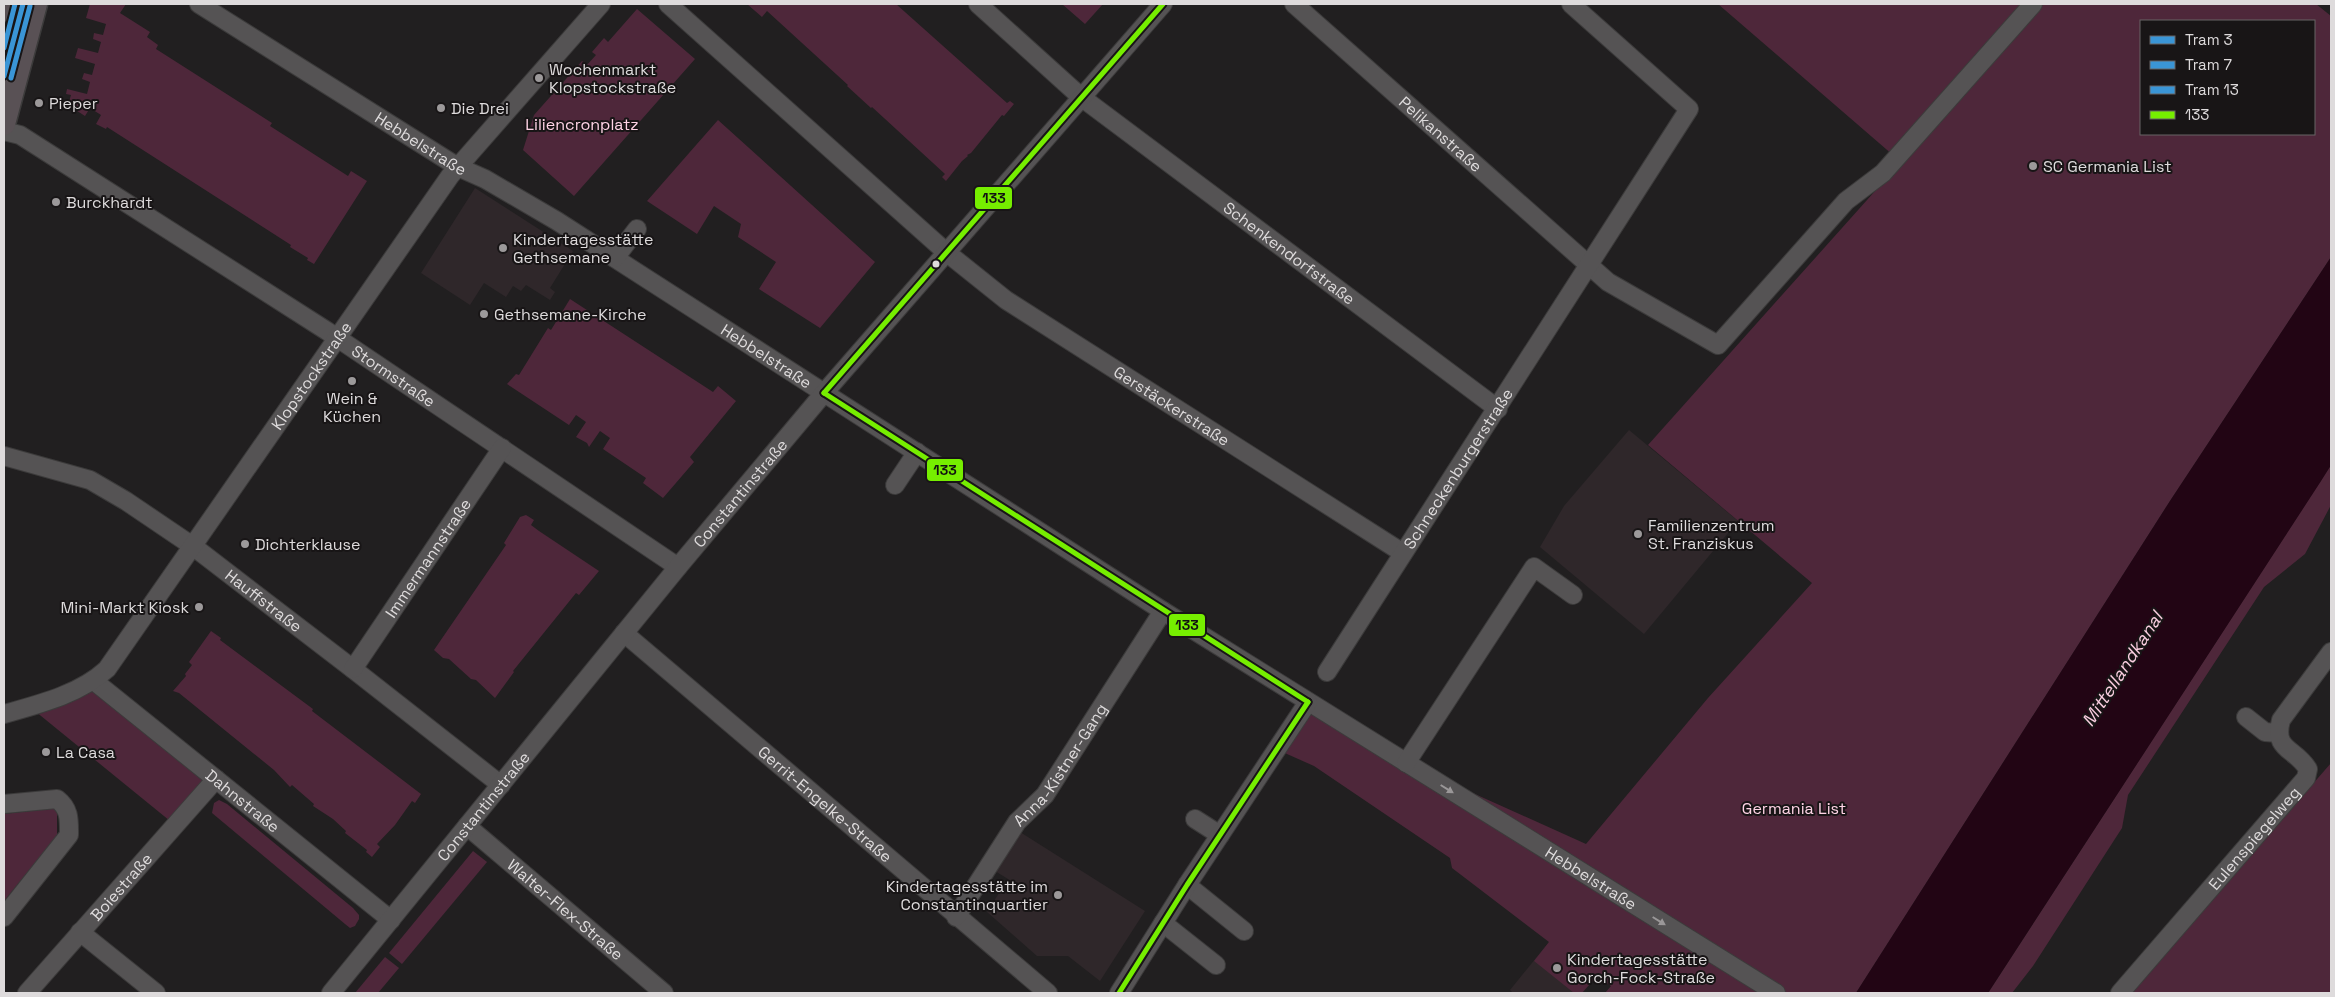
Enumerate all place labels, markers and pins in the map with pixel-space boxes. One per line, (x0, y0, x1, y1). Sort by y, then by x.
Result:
place label: Wochenmarkt Klopstockstraße (549, 59, 676, 98)
marker: Wochenmarkt Klopstockstraße (533, 72, 545, 84)
place label: Pieper (49, 93, 98, 114)
marker: Pieper (33, 97, 45, 109)
place label: Die Drei (451, 98, 509, 119)
marker: Die Drei (435, 102, 447, 114)
place label: SC Germania List (2043, 156, 2172, 177)
marker: SC Germania List (2027, 160, 2039, 172)
place label: Burckhardt (66, 192, 153, 213)
marker: Burckhardt (50, 196, 62, 208)
place label: Kindertagesstätte Gethsemane (513, 229, 654, 268)
marker: Kindertagesstätte Gethsemane (497, 242, 509, 254)
unlabelled marker (931, 259, 941, 269)
place label: Gethsemane-Kirche (494, 304, 647, 325)
marker: Gethsemane-Kirche (478, 308, 490, 320)
marker: Wein & Küchen (346, 375, 358, 387)
place label: Wein & Küchen (323, 388, 381, 427)
place label: Familienzentrum St. Franziskus (1648, 515, 1775, 554)
marker: Familienzentrum St. Franziskus (1632, 528, 1644, 540)
place label: Dichterklause (255, 534, 360, 555)
marker: Dichterklause (239, 538, 251, 550)
place label: Mini-Markt Kiosk (60, 597, 189, 618)
marker: Mini-Markt Kiosk (193, 601, 205, 613)
place label: La Casa (56, 742, 115, 763)
marker: La Casa (40, 746, 52, 758)
place label: Kindertagesstätte im Constantinquartier (886, 876, 1048, 915)
marker: Kindertagesstätte im Constantinquartier (1052, 889, 1064, 901)
place label: Kindertagesstätte Gorch-Fock-Straße (1567, 949, 1715, 988)
marker: Kindertagesstätte Gorch-Fock-Straße (1551, 962, 1563, 974)

